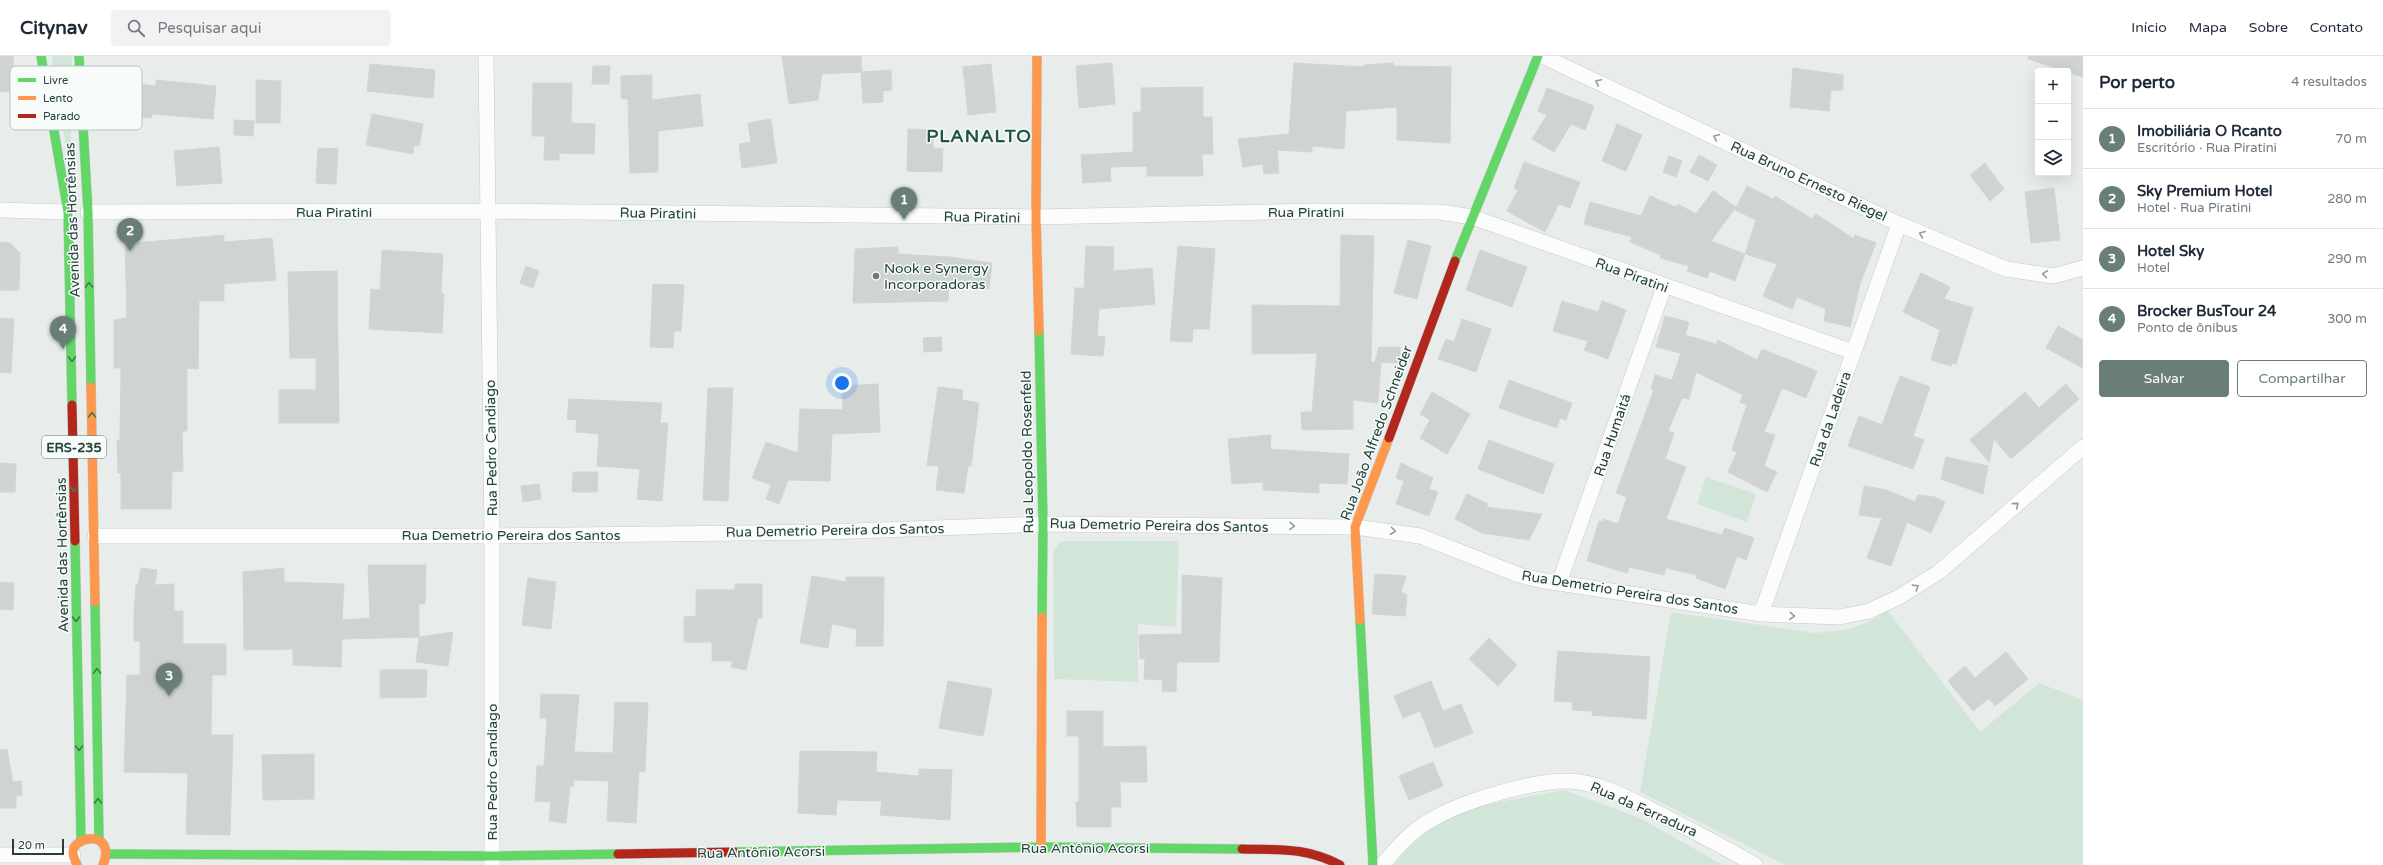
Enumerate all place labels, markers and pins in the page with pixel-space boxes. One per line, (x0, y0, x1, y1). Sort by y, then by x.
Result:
pin: 1 (891, 187, 917, 220)
pin: 2 (117, 218, 143, 251)
place label: Nook e Synergy Incorporadoras (884, 260, 989, 293)
marker: Nook e Synergy Incorporadoras (871, 271, 881, 281)
pin: 4 (50, 316, 76, 349)
pin: 3 (156, 663, 182, 696)

